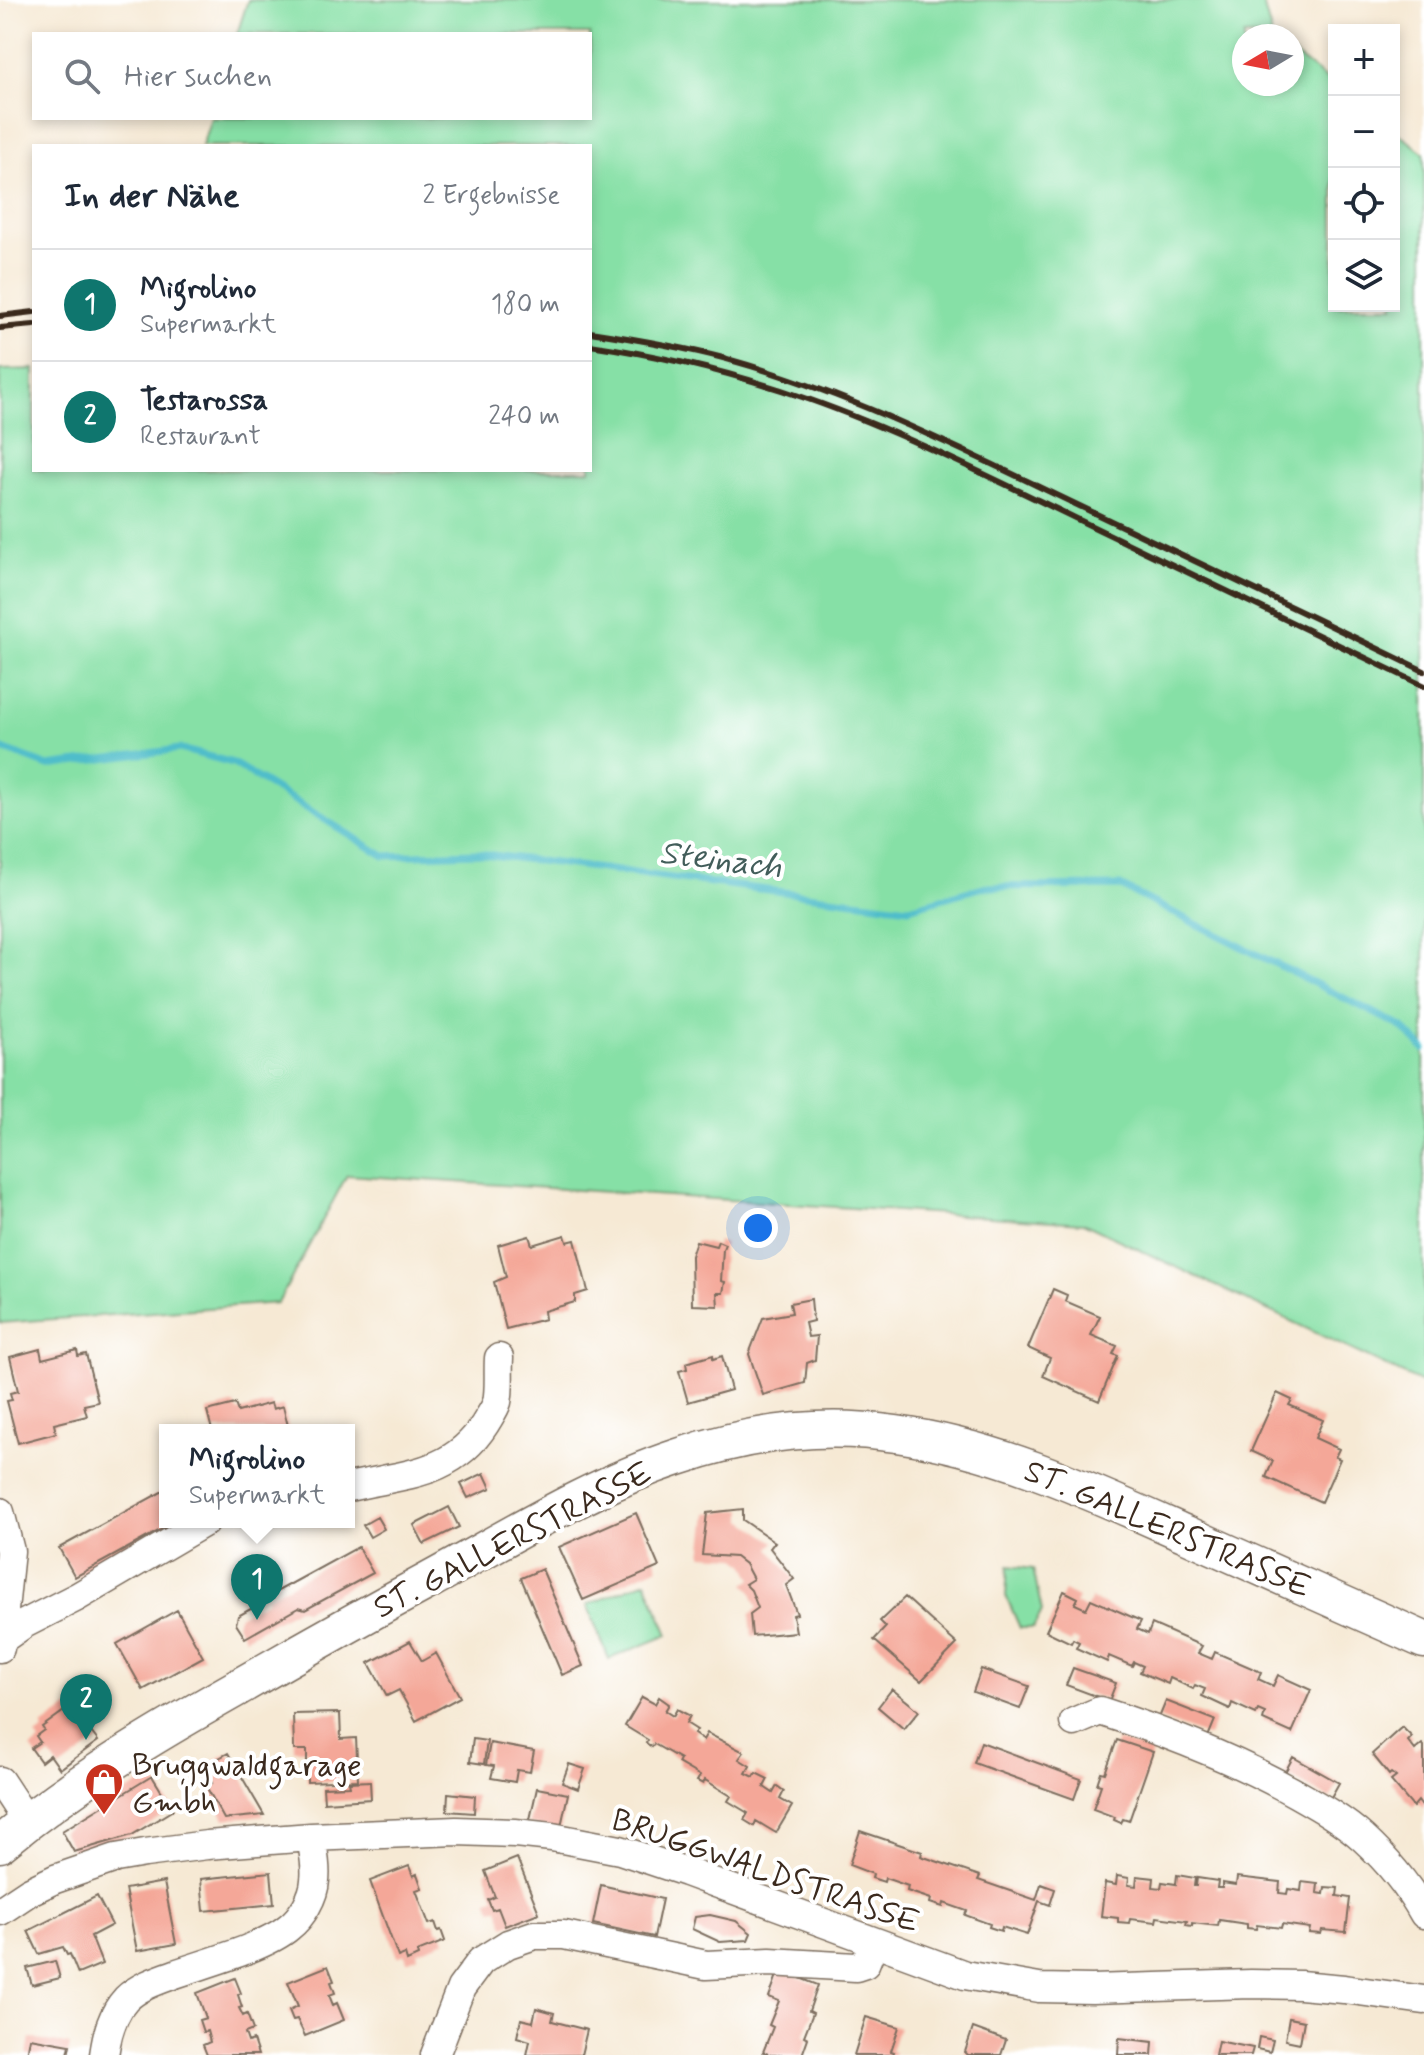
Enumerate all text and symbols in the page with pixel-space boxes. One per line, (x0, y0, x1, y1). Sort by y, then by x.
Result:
north arrow (1232, 24, 1304, 96)
map controls (1328, 24, 1400, 312)
button: + (1328, 24, 1400, 96)
search box (32, 32, 592, 120)
icon: search (60, 54, 104, 98)
text: Hier suchen (124, 57, 272, 96)
button: − (1328, 96, 1400, 168)
button: locate (1328, 168, 1400, 240)
text: In der Nähe (64, 174, 239, 219)
text: 2 Ergebnisse (422, 179, 560, 213)
button: layers (1328, 240, 1400, 312)
text: Migrolino (140, 269, 257, 308)
text: 1 (84, 288, 96, 322)
text: 180 m (491, 288, 560, 322)
text: Supermarkt (140, 308, 277, 342)
text: Testarossa (140, 381, 268, 420)
text: 2 (84, 400, 96, 434)
text: 240 m (488, 400, 560, 434)
text: Restaurant (140, 420, 261, 454)
water label: Steinach (657, 831, 784, 890)
your location (738, 1208, 778, 1248)
popup (159, 1424, 355, 1528)
text: Migrolino (189, 1440, 305, 1479)
street label: ST. GALLERSTRASSE (1018, 1451, 1317, 1609)
street label: ST. GALLERSTRASSE (367, 1452, 659, 1629)
text: Supermarkt (189, 1479, 325, 1513)
pin: 1 (231, 1554, 283, 1620)
pin: 2 (60, 1674, 112, 1740)
place label: Bruggwaldgarage Gmbh (132, 1745, 362, 1824)
shop icon: Bruggwaldgarage Gmbh (83, 1761, 125, 1816)
street label: BRUGGWALDSTRASSE (606, 1799, 925, 1944)

